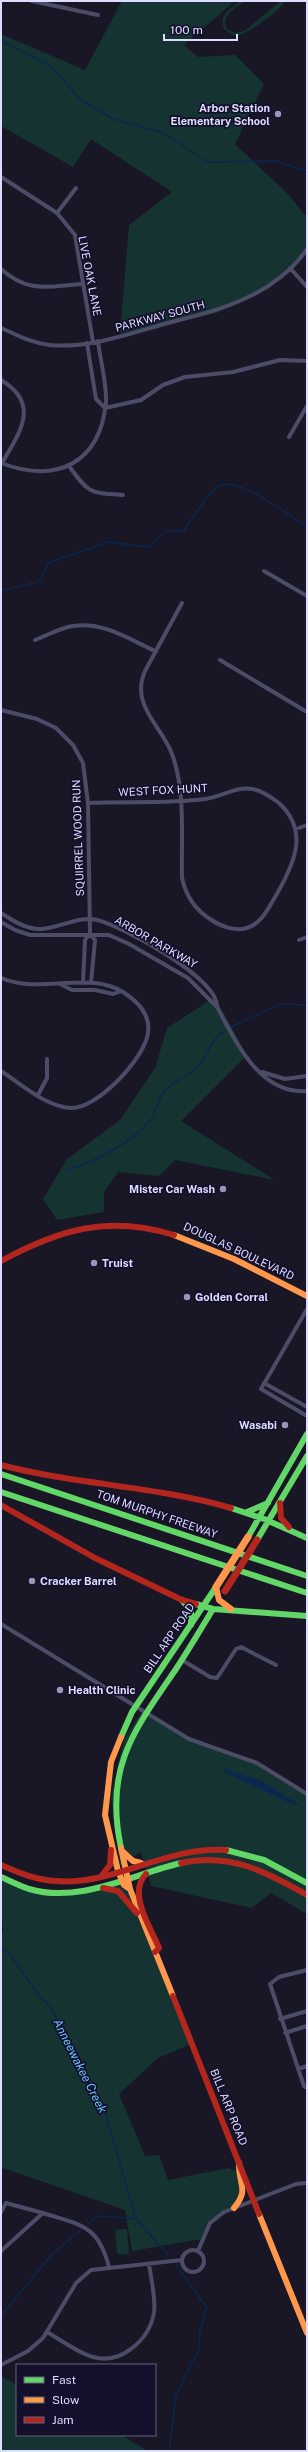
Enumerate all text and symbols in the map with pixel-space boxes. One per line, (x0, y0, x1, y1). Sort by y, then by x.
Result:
scale bar (164, 16, 237, 42)
text: 100 m (170, 23, 203, 37)
place label: Arbor Station Elementary School (171, 102, 270, 127)
marker: Arbor Station Elementary School (273, 109, 283, 119)
street label: LIVE OAK LANE (76, 235, 104, 317)
street label: PARKWAY SOUTH (114, 298, 206, 334)
street label: SQUIRREL WOOD RUN (70, 780, 86, 896)
street label: WEST FOX HUNT (118, 782, 208, 798)
street label: ARBOR PARKWAY (113, 914, 200, 971)
place label: Mister Car Wash (129, 1183, 215, 1195)
marker: Mister Car Wash (218, 1184, 228, 1194)
street label: DOUGLAS BOULEVARD (182, 1220, 297, 1282)
place label: Truist (102, 1257, 133, 1269)
marker: Truist (89, 1258, 99, 1268)
place label: Golden Corral (195, 1291, 268, 1303)
marker: Golden Corral (182, 1292, 192, 1302)
place label: Wasabi (239, 1419, 277, 1431)
marker: Wasabi (280, 1420, 290, 1430)
street label: TOM MURPHY FREEWAY (95, 1488, 219, 1540)
place label: Cracker Barrel (40, 1575, 117, 1587)
marker: Cracker Barrel (27, 1576, 37, 1586)
street label: BILL ARP ROAD (141, 1601, 197, 1675)
place label: Health Clinic (68, 1684, 136, 1696)
marker: Health Clinic (55, 1685, 65, 1695)
water label: Anneewakee Creek (50, 2017, 110, 2116)
street label: BILL ARP ROAD (208, 2067, 250, 2147)
legend (16, 2364, 156, 2436)
text: Fast (52, 2373, 77, 2387)
text: Slow (52, 2393, 80, 2407)
text: Jam (52, 2413, 74, 2427)

